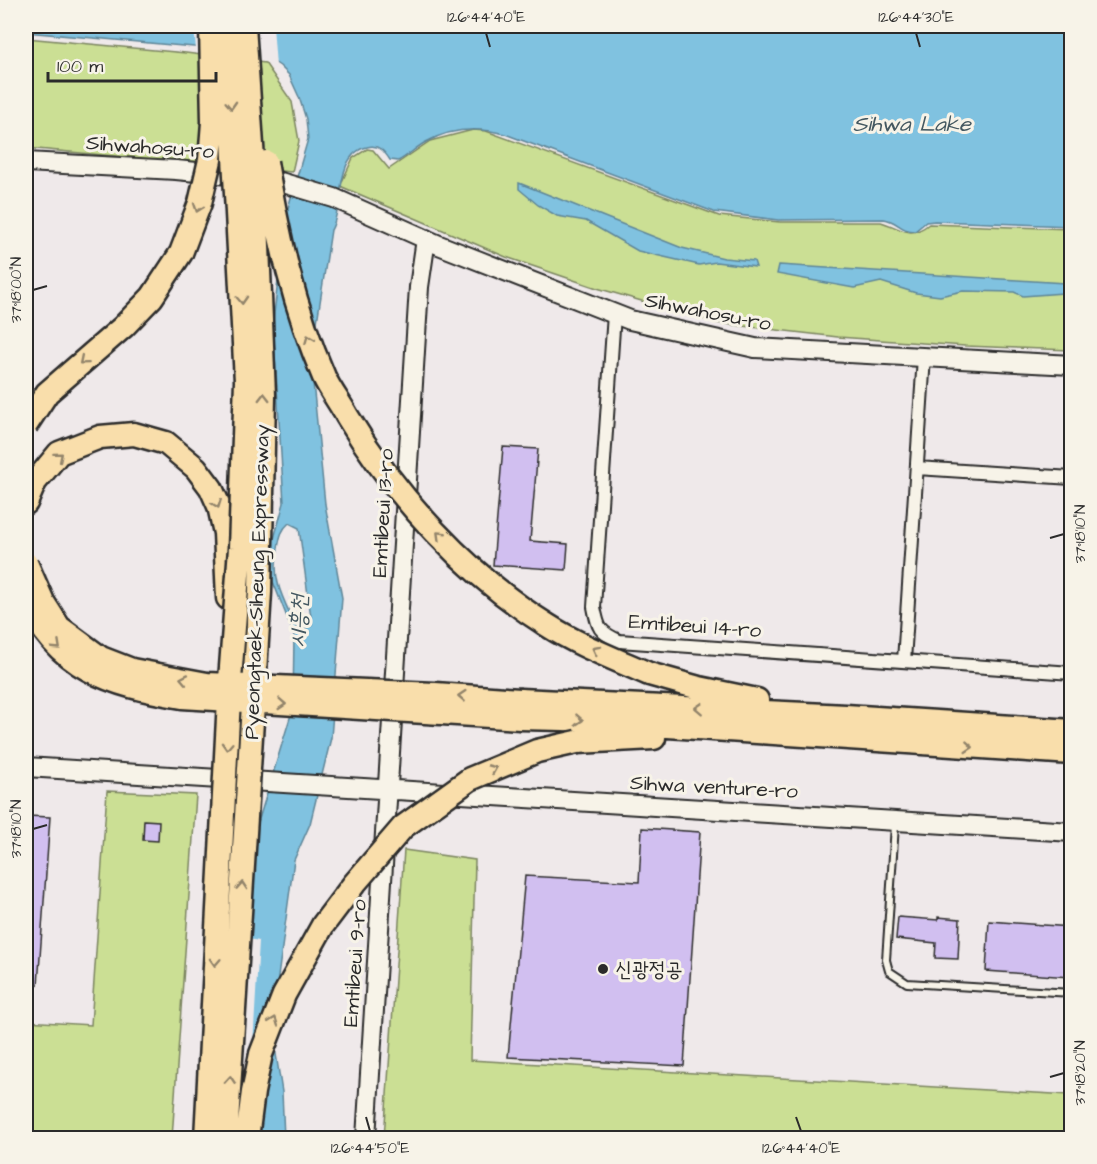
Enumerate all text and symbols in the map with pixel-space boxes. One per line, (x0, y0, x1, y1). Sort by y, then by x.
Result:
text: 126°44'40"E (447, 7, 525, 28)
text: 126°44'30"E (878, 7, 954, 28)
scale bar (48, 45, 216, 83)
text: 100 m (57, 54, 103, 79)
one-way arrow (225, 100, 238, 109)
water label: Sihwa Lake (853, 109, 972, 140)
street label: Sihwahosu-ro (85, 128, 215, 166)
one-way arrow (192, 202, 205, 213)
text: 37°18'00"N (6, 257, 27, 323)
street label: Sihwahosu-ro (642, 286, 774, 338)
one-way arrow (235, 295, 248, 304)
one-way arrow (304, 335, 317, 345)
one-way arrow (79, 354, 90, 365)
one-way arrow (258, 393, 270, 402)
street label: Pyeongtaek-Siheung Expressway (237, 423, 279, 740)
street label: Emtibeui 13-ro (365, 448, 401, 578)
one-way arrow (52, 453, 63, 464)
one-way arrow (210, 498, 223, 509)
text: 37°18'10"N (1070, 505, 1091, 563)
one-way arrow (436, 532, 447, 543)
water label: 시흥천 (283, 592, 315, 648)
street label: Emtibeui 14-ro (628, 607, 762, 645)
one-way arrow (50, 639, 61, 650)
one-way arrow (591, 646, 602, 657)
one-way arrow (179, 673, 189, 686)
one-way arrow (457, 690, 466, 703)
one-way arrow (277, 697, 286, 710)
one-way arrow (694, 702, 703, 715)
one-way arrow (574, 713, 583, 726)
one-way arrow (964, 740, 973, 753)
one-way arrow (220, 741, 233, 750)
one-way arrow (487, 764, 498, 776)
street label: Sihwa venture-ro (629, 768, 799, 806)
text: 37°18'10"N (6, 800, 27, 858)
one-way arrow (235, 881, 248, 890)
street label: Emtibeui 9-ro (336, 898, 374, 1028)
place label: 신광정공 (615, 955, 683, 984)
one-way arrow (209, 957, 222, 966)
marker: 신광정공 (596, 962, 610, 976)
one-way arrow (267, 1016, 279, 1027)
text: 37°18'20"N (1070, 1040, 1091, 1106)
one-way arrow (223, 1076, 236, 1085)
text: 126°44'50"E (331, 1138, 409, 1159)
text: 126°44'40"E (762, 1138, 840, 1159)

